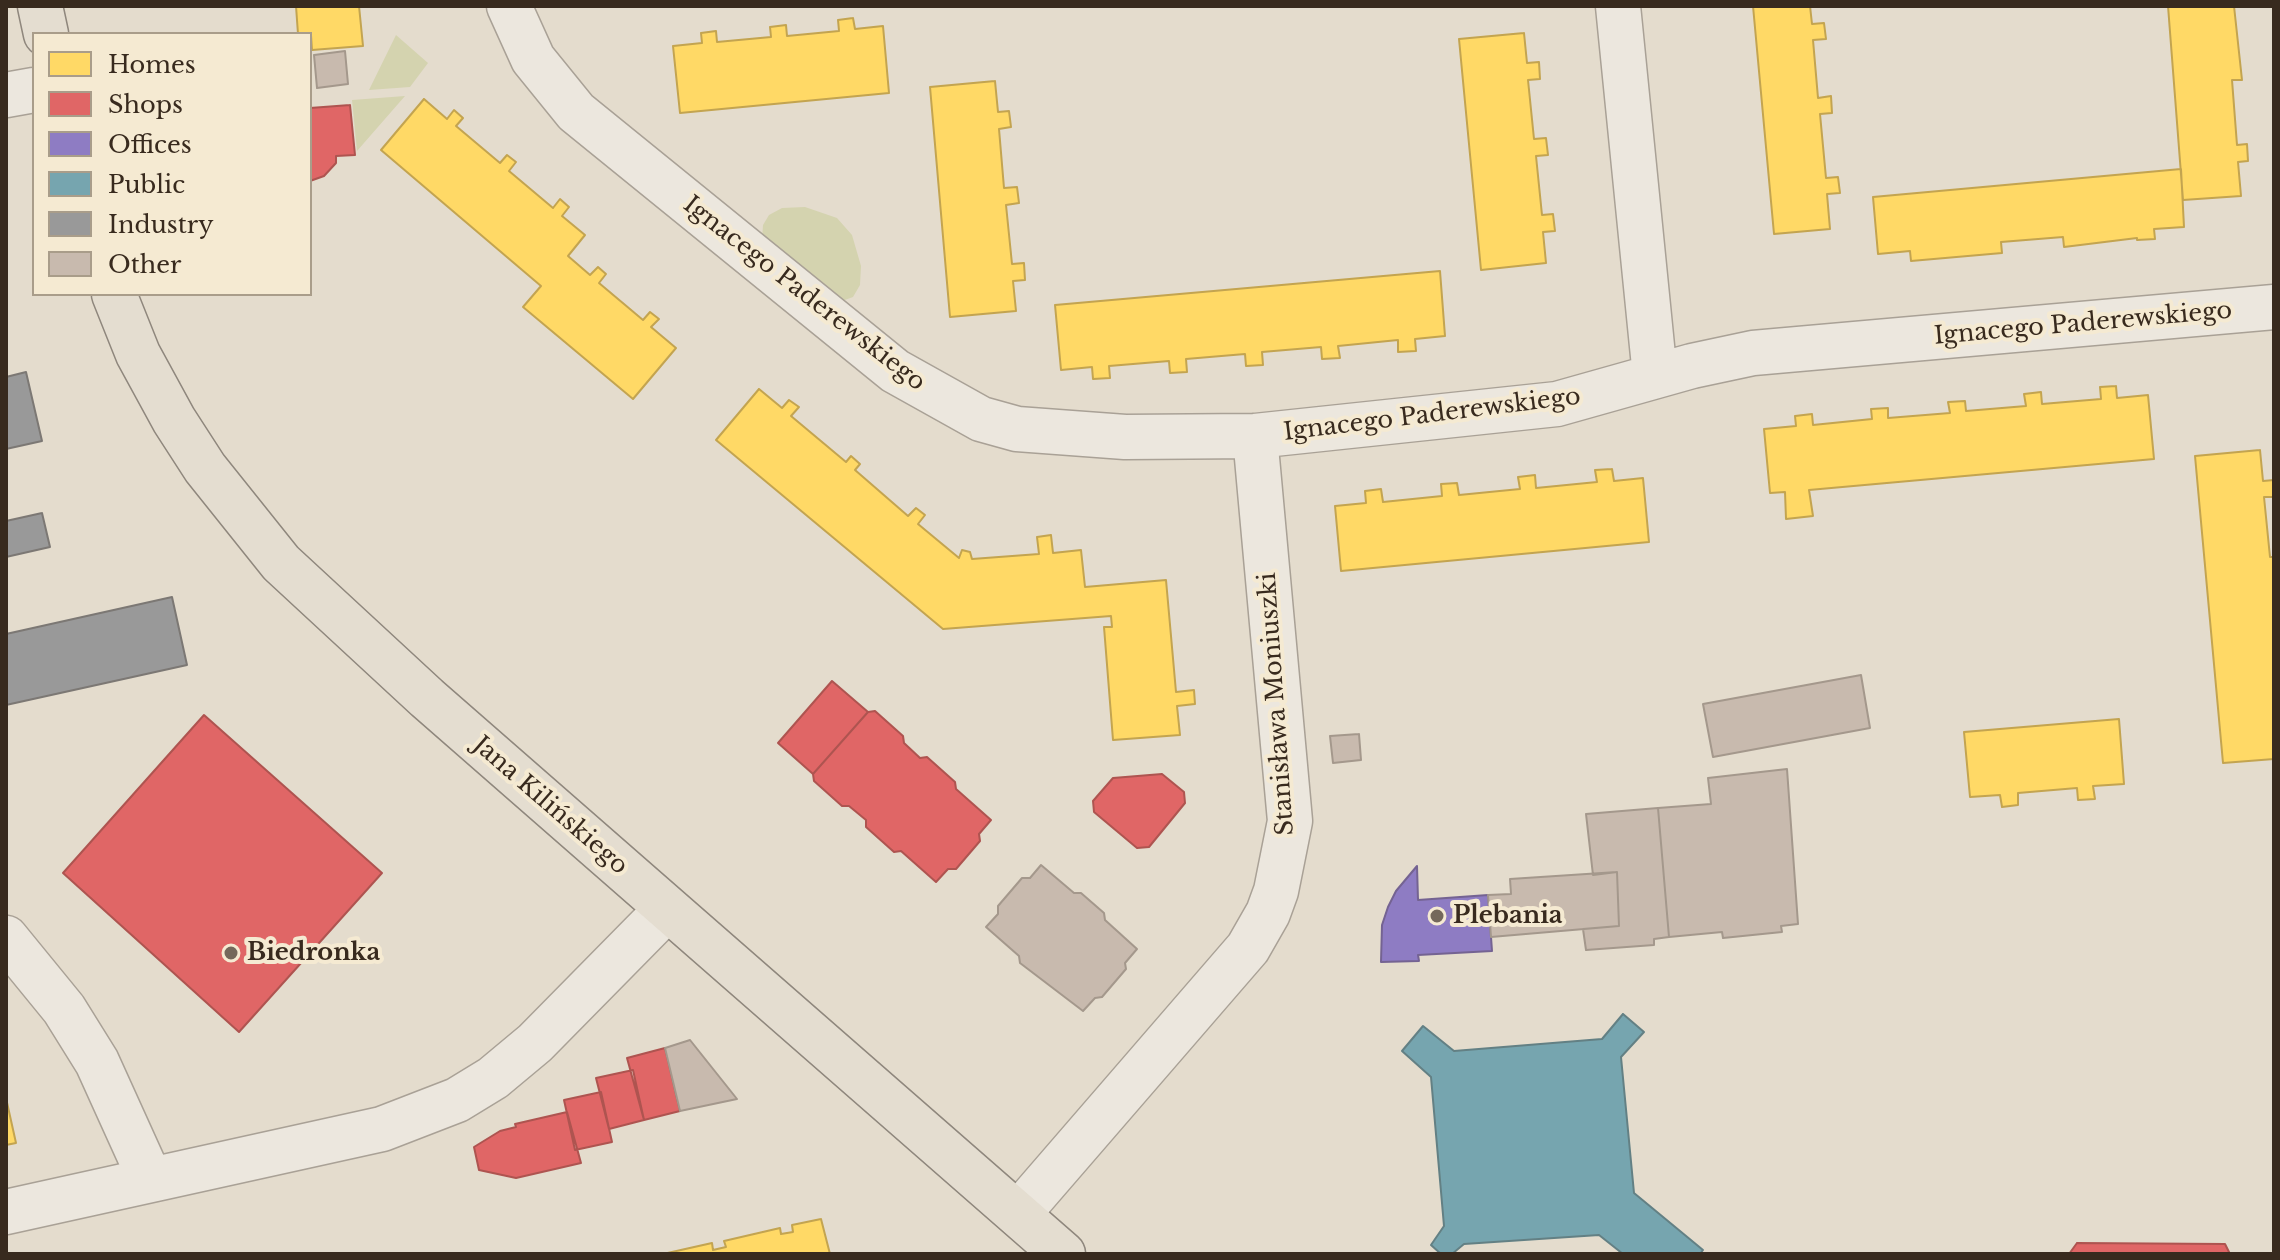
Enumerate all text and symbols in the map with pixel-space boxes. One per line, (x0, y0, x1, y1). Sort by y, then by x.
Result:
legend (32, 32, 312, 296)
text: Homes (108, 50, 196, 79)
text: Shops (108, 90, 183, 119)
text: Offices (108, 130, 192, 159)
text: Public (108, 170, 185, 199)
street label: Ignacego Paderewskiego (677, 191, 931, 397)
text: Industry (108, 210, 214, 239)
text: Other (108, 250, 182, 279)
street label: Ignacego Paderewskiego (1933, 297, 2233, 351)
street label: Ignacego Paderewskiego (1282, 382, 1582, 448)
street label: Stanisława Moniuszki (1253, 571, 1301, 837)
street label: Jana Kilińskiego (467, 731, 633, 881)
place label: Plebania (1453, 902, 1563, 930)
marker: Plebania (1428, 907, 1446, 925)
place label: Biedronka (247, 939, 380, 967)
marker: Biedronka (222, 944, 240, 962)

